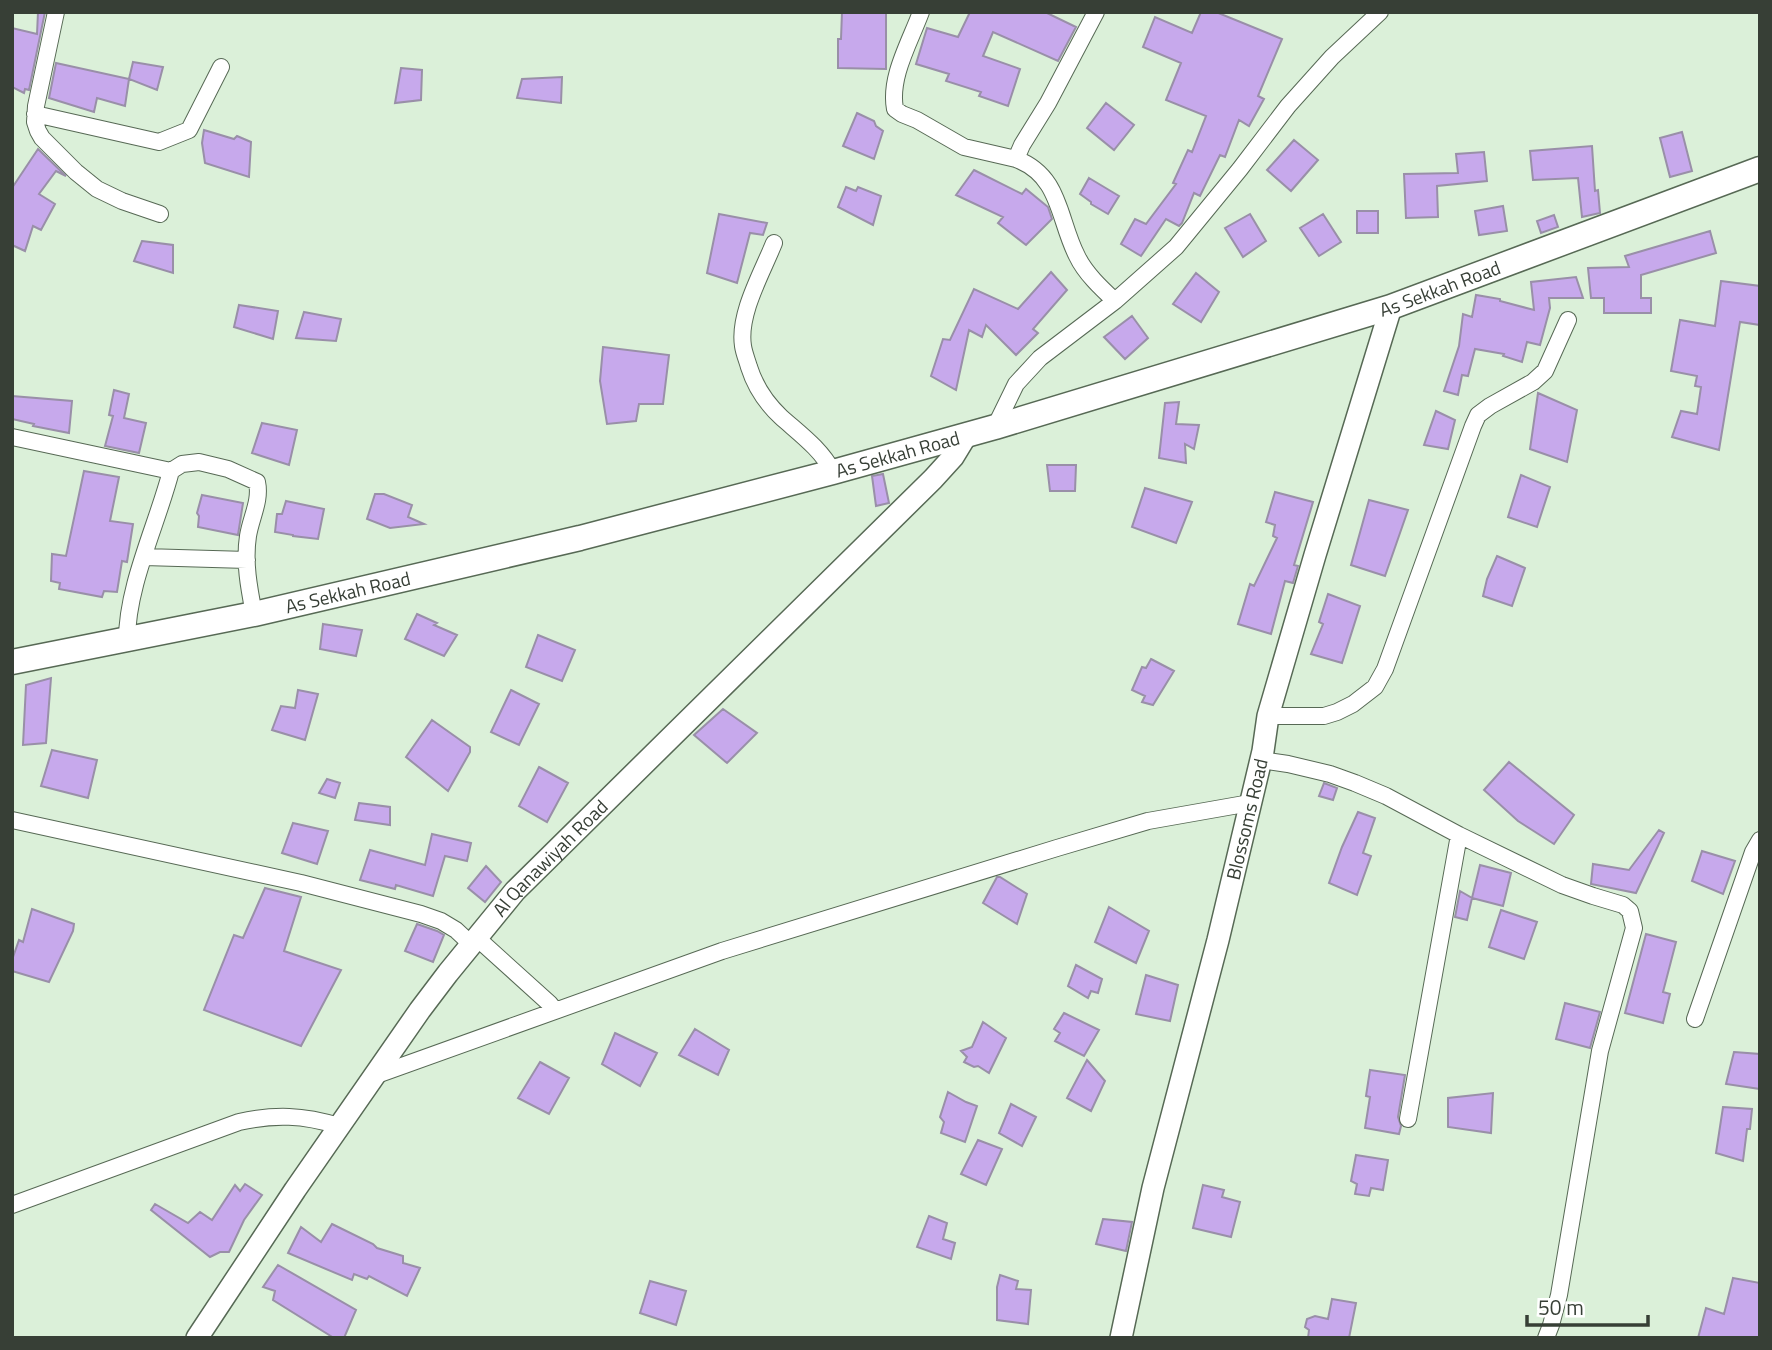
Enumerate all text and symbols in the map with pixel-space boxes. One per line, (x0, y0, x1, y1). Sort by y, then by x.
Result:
street label: As Sekkah Road (1376, 252, 1504, 324)
street label: As Sekkah Road (832, 423, 963, 485)
street label: As Sekkah Road (282, 563, 413, 620)
street label: Blossoms Road (1218, 755, 1275, 883)
street label: Al Qanawiyah Road (485, 792, 614, 922)
scale bar (1527, 1284, 1648, 1328)
text: 50 m (1538, 1291, 1584, 1323)

